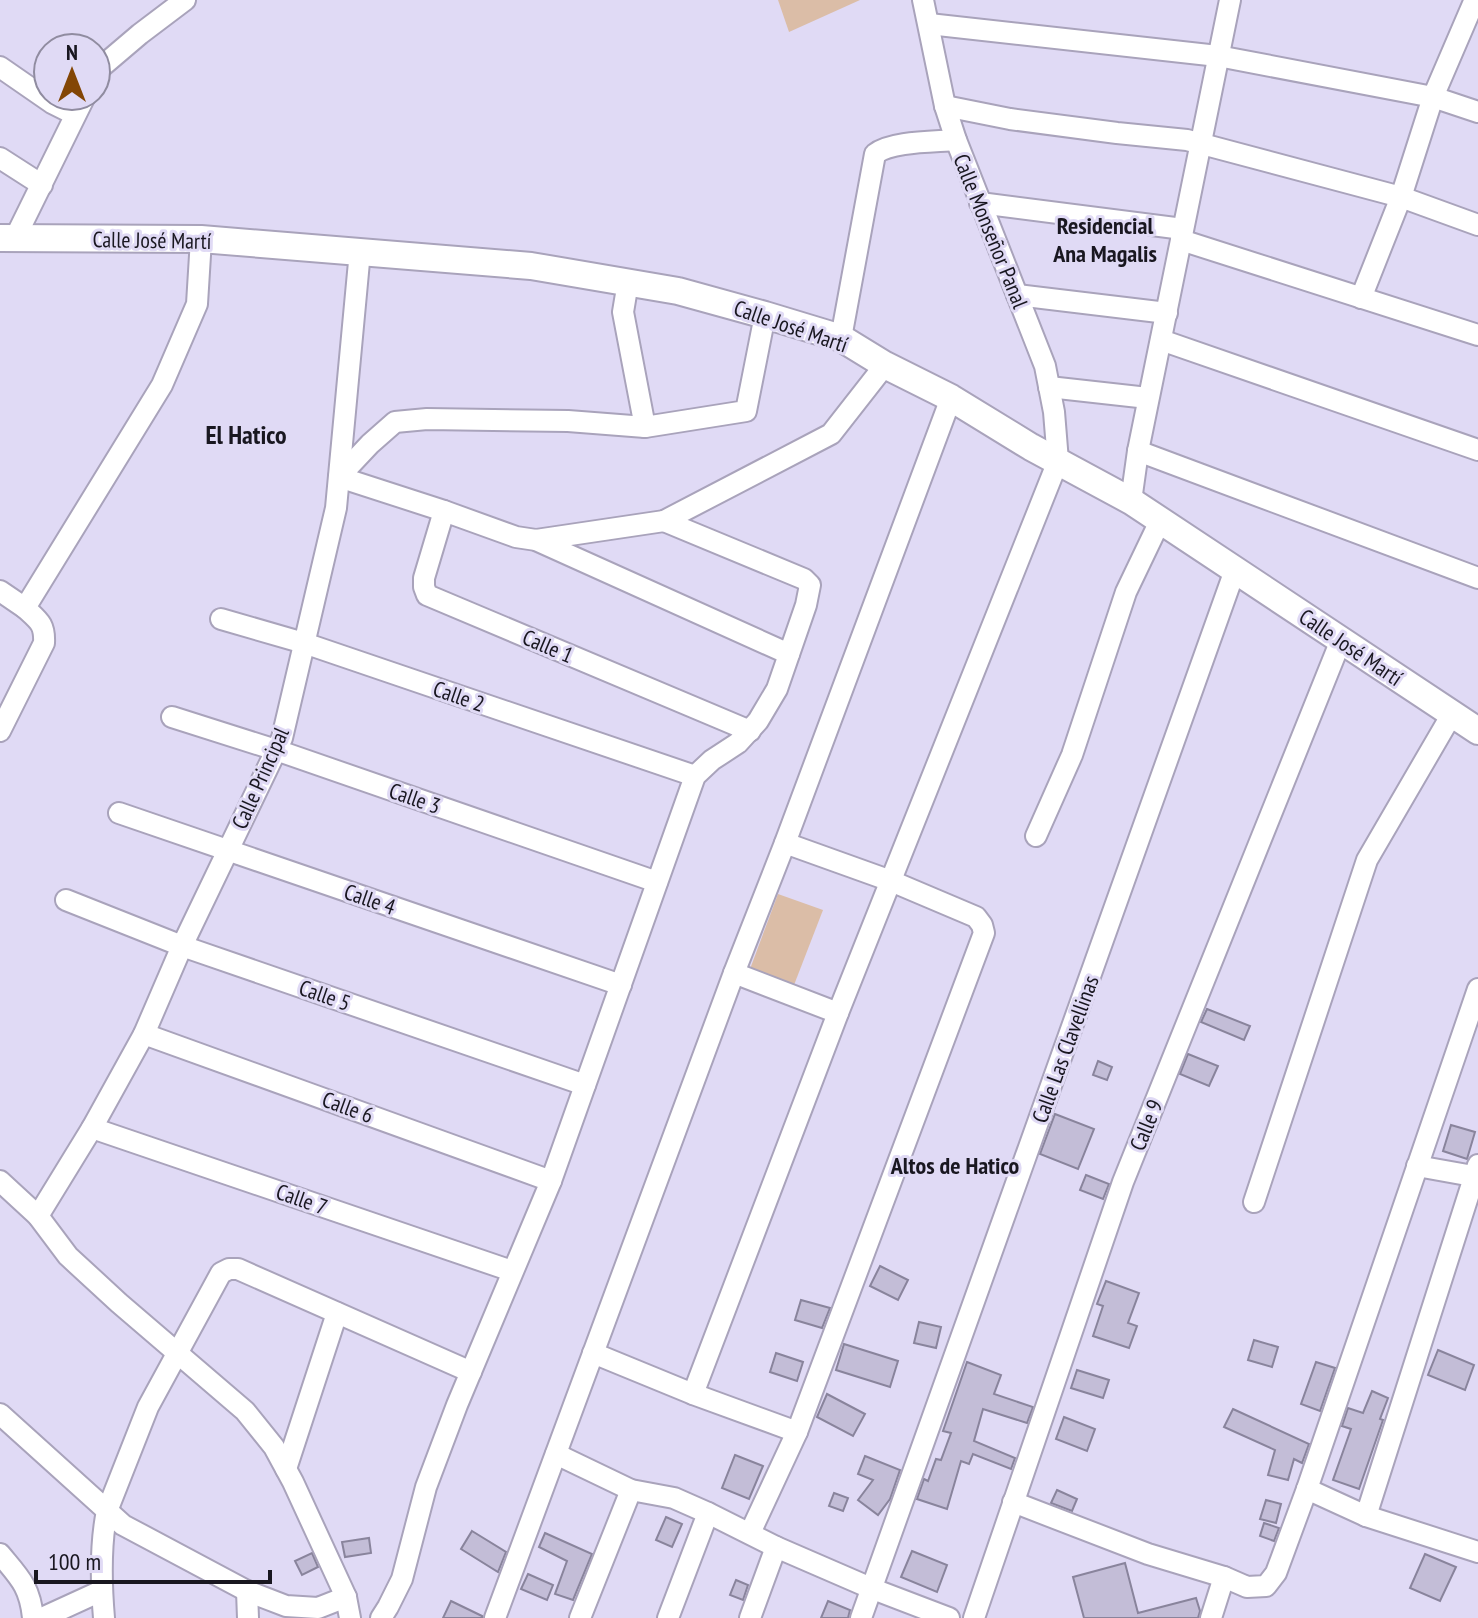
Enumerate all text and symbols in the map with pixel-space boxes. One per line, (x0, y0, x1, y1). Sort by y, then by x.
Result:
north arrow (32, 32, 112, 112)
text: N (66, 38, 78, 66)
street label: Calle Monseñor Panal (947, 150, 1035, 313)
district label: Residencial Ana Magalis (1052, 210, 1157, 269)
street label: Calle José Martí (92, 225, 212, 255)
street label: Calle José Martí (730, 293, 852, 359)
district label: El Hatico (205, 418, 287, 451)
street label: Calle José Martí (1294, 602, 1408, 692)
street label: Calle 1 (518, 623, 578, 669)
street label: Calle 2 (430, 674, 488, 718)
street label: Calle Principal (225, 722, 295, 833)
street label: Calle 3 (386, 776, 444, 820)
street label: Calle 4 (341, 877, 399, 921)
street label: Calle Las Clavellinas (1025, 971, 1105, 1127)
street label: Calle 5 (296, 973, 354, 1017)
street label: Calle 6 (319, 1085, 377, 1129)
street label: Calle 9 (1123, 1095, 1169, 1155)
district label: Altos de Hatico (890, 1150, 1020, 1181)
street label: Calle 7 (273, 1177, 331, 1221)
scale bar (36, 1534, 270, 1584)
text: 100 m (48, 1546, 101, 1577)

